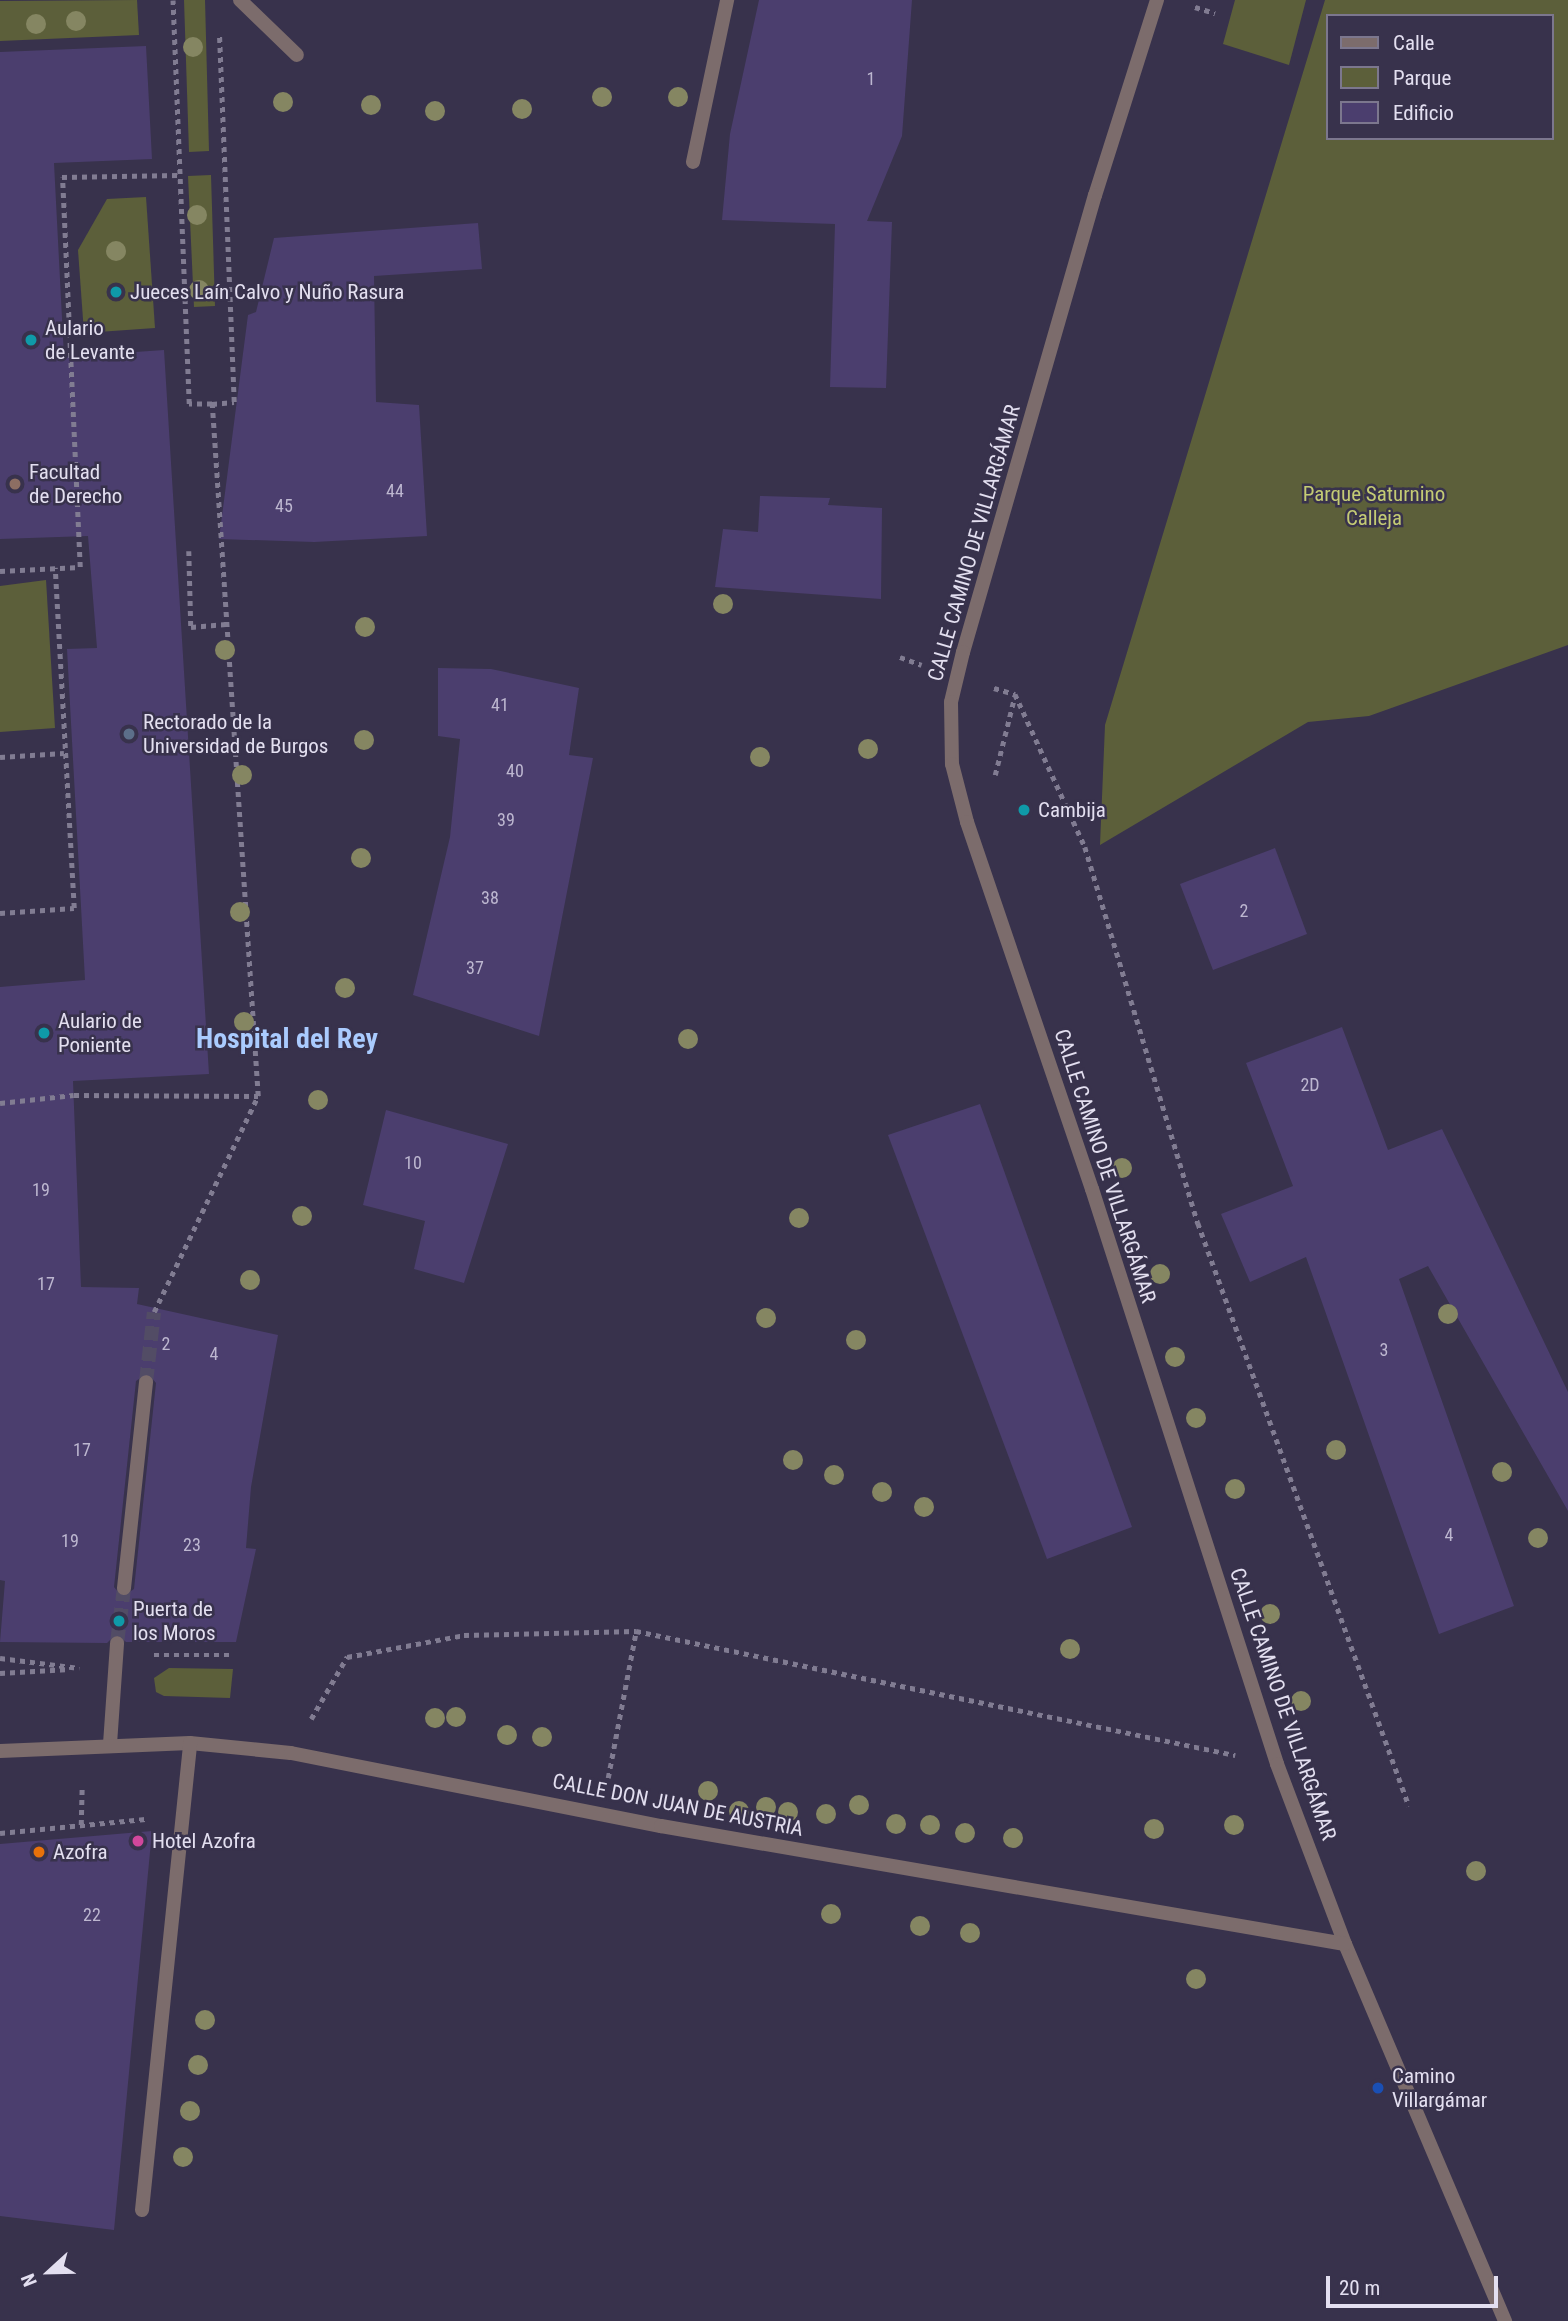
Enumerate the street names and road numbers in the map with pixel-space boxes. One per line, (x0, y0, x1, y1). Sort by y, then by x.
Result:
street label: CALLE CAMINO DE VILLARGÁMAR (922, 402, 1026, 684)
street label: CALLE CAMINO DE VILLARGÁMAR (1049, 1026, 1161, 1306)
street label: CALLE CAMINO DE VILLARGÁMAR (1224, 1565, 1342, 1843)
street label: CALLE DON JUAN DE AUSTRIA (551, 1768, 805, 1842)

